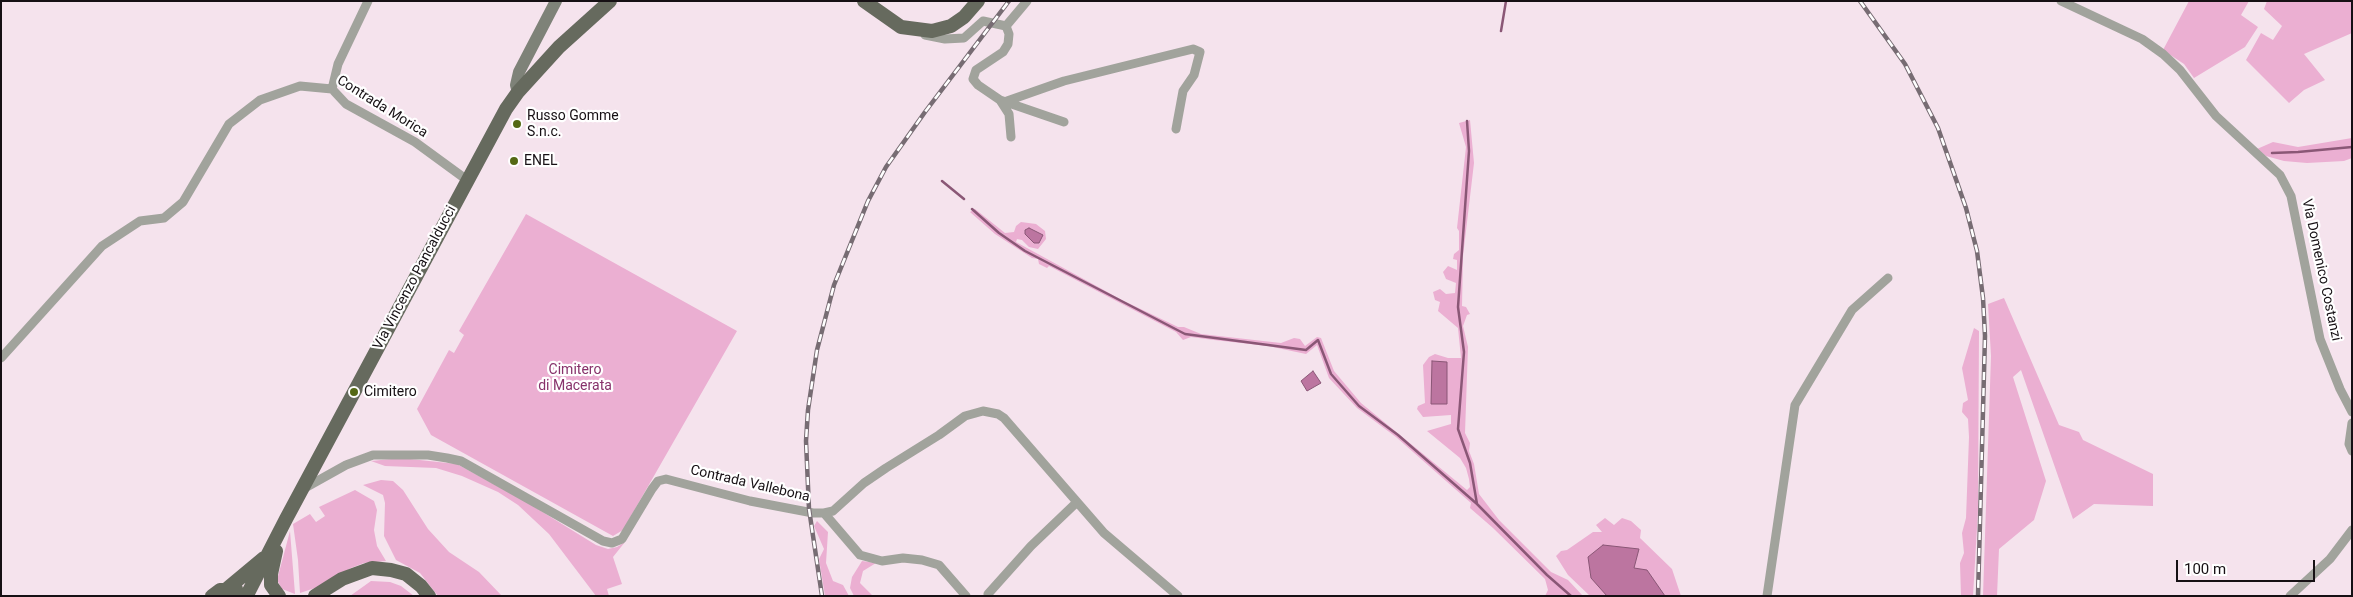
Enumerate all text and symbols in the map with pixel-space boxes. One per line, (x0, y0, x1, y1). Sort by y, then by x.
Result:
street label: Contrada Morica (334, 72, 430, 142)
place label: Russo Gomme S.n.c. (527, 108, 619, 140)
marker: Russo Gomme S.n.c. (511, 118, 523, 130)
place label: ENEL (524, 153, 557, 169)
marker: ENEL (508, 155, 520, 167)
street label: Via Domenico Costanzi (2298, 197, 2344, 343)
street label: Via Vincenzo Pancalducci (370, 203, 460, 353)
park label: Cimitero di Macerata (538, 362, 612, 394)
place label: Cimitero (364, 384, 417, 400)
marker: Cimitero (348, 386, 360, 398)
street label: Contrada Vallebona (689, 462, 811, 506)
scale bar (2178, 550, 2317, 582)
text: 100 m (2184, 560, 2226, 578)

